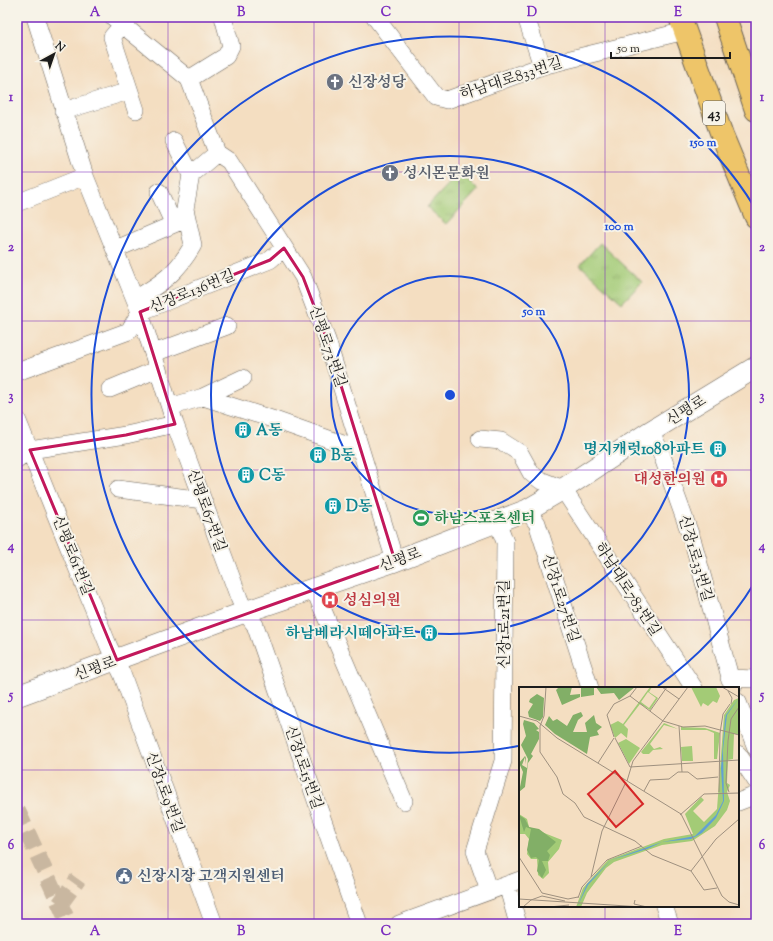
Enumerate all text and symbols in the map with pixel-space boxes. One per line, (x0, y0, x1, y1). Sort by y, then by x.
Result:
text: A (90, 4, 101, 22)
text: B (237, 4, 246, 22)
text: C (381, 4, 391, 22)
text: D (527, 4, 537, 22)
text: E (674, 4, 682, 22)
north arrow (34, 34, 74, 74)
scale bar (611, 34, 730, 60)
text: N (51, 38, 68, 56)
text: 50 m (616, 40, 640, 58)
street label: 하남대로833번길 (458, 53, 565, 106)
church icon: 신장성당 (325, 72, 345, 92)
place label: 신장성당 (348, 73, 406, 94)
text: 1 (9, 89, 14, 107)
text: 1 (760, 89, 765, 107)
road number: 43 (703, 101, 725, 125)
text: 150 m (688, 134, 717, 152)
church icon: 성시몬문화원 (380, 163, 400, 183)
place label: 성시몬문화원 (403, 164, 490, 185)
text: 100 m (603, 218, 634, 236)
text: 2 (8, 239, 15, 257)
text: 2 (759, 239, 766, 257)
street label: 신장로136번길 (146, 266, 239, 319)
street label: 신평로73번길 (303, 302, 351, 391)
text: 50 m (522, 303, 546, 321)
text: 3 (8, 388, 14, 406)
centre of rings (443, 388, 457, 402)
text: 3 (759, 388, 765, 406)
street label: 신평로 (663, 391, 711, 432)
building icon: A동 (233, 420, 253, 440)
place label: A동 (256, 421, 283, 442)
building icon: 명지캐럿108아파트 (708, 439, 728, 459)
place label: 명지캐럿108아파트 (583, 440, 705, 461)
building icon: B동 (308, 445, 328, 465)
place label: B동 (331, 446, 355, 467)
building icon: C동 (236, 465, 256, 485)
street label: 신평로67번길 (181, 466, 230, 555)
place label: C동 (259, 466, 286, 487)
hospital icon: 대성한의원 (709, 469, 729, 489)
place label: 대성한의원 (634, 470, 706, 491)
building icon: D동 (323, 496, 343, 516)
place label: D동 (346, 497, 373, 518)
sports icon: 하남스포츠센터 (411, 508, 431, 528)
place label: 하남스포츠센터 (434, 509, 535, 530)
street label: 신평로61번길 (46, 512, 97, 599)
street label: 신장1로33번길 (672, 512, 717, 604)
text: 4 (7, 538, 15, 556)
text: 4 (758, 538, 766, 556)
street label: 하남대로783번길 (589, 539, 665, 641)
street label: 신평로 (376, 543, 425, 578)
street label: 신장1로27번길 (535, 551, 584, 646)
street label: 신장1로21번길 (495, 579, 516, 669)
hospital icon: 성심의원 (320, 590, 340, 610)
place label: 성심의원 (343, 591, 401, 612)
building icon: 하남베라시떼아파트 (419, 623, 439, 643)
place label: 하남베라시떼아파트 (286, 624, 416, 645)
street label: 신평로 (71, 652, 120, 687)
text: 5 (8, 687, 14, 705)
inset map (519, 687, 739, 907)
text: 5 (759, 687, 765, 705)
street label: 신장1로15번길 (278, 723, 327, 812)
street label: 신장1로9번길 (139, 749, 188, 836)
text: 6 (8, 837, 15, 855)
text: 6 (759, 837, 766, 855)
public building icon: 신장시장 고객지원센터 (114, 866, 134, 886)
place label: 신장시장 고객지원센터 (137, 867, 285, 888)
text: A (90, 923, 101, 941)
text: B (237, 923, 246, 941)
text: C (381, 923, 391, 941)
text: D (527, 923, 537, 941)
text: E (674, 923, 682, 941)

